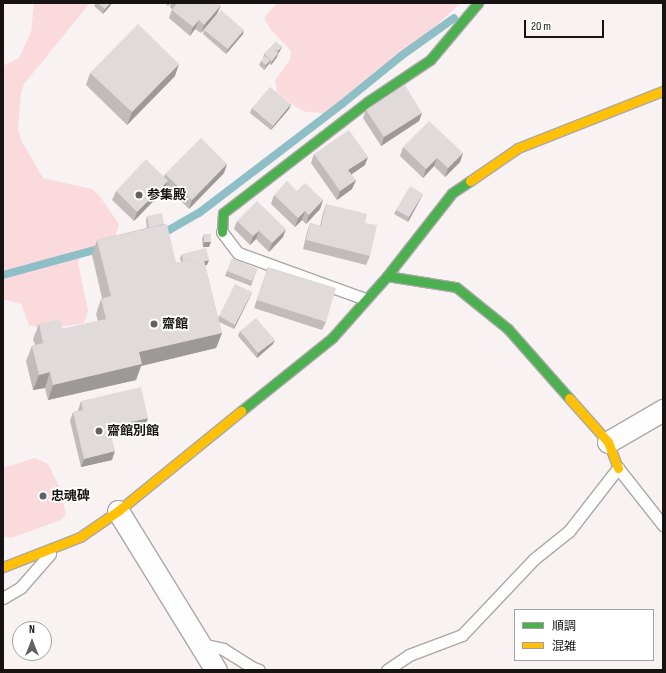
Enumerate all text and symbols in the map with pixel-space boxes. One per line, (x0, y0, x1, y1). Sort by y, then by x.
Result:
scale bar (526, 12, 606, 38)
text: 20 m (531, 19, 551, 34)
place label: 参集殿 (147, 187, 186, 203)
marker: 参集殿 (134, 190, 144, 200)
place label: 齋館 (162, 316, 188, 332)
marker: 齋館 (149, 319, 159, 329)
place label: 齋館別館 (107, 423, 159, 439)
marker: 齋館別館 (94, 426, 104, 436)
place label: 忠魂碑 (51, 488, 90, 504)
marker: 忠魂碑 (38, 491, 48, 501)
legend (514, 609, 654, 661)
text: 順調 (552, 619, 576, 634)
north arrow (12, 621, 52, 661)
text: N (29, 623, 35, 636)
text: 混雑 (552, 639, 576, 654)

